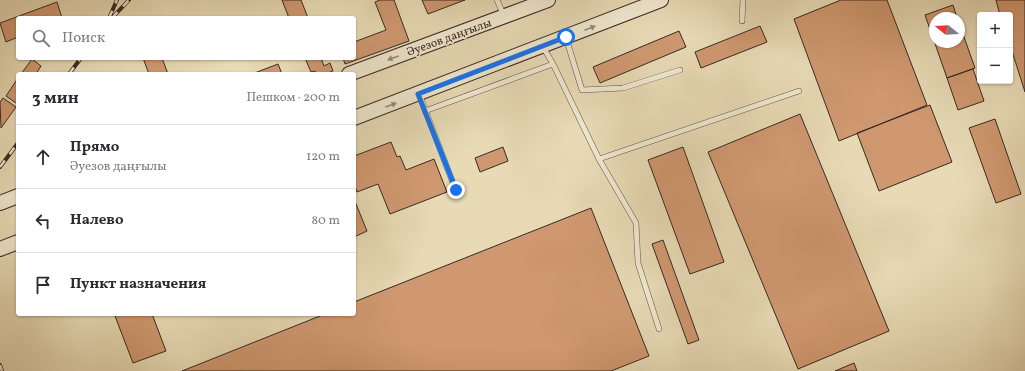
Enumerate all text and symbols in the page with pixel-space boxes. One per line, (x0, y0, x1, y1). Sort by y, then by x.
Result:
north arrow (929, 12, 965, 48)
map controls (977, 12, 1013, 84)
button: + (977, 12, 1013, 48)
street label: Әуезов даңғылы (405, 15, 494, 61)
search box (16, 16, 356, 60)
one-way arrow (585, 24, 597, 30)
icon: search (30, 27, 52, 49)
text: Поиск (62, 28, 105, 49)
route start (557, 28, 575, 46)
button: − (977, 48, 1013, 84)
one-way arrow (387, 55, 399, 61)
text: 3 мин (32, 87, 79, 110)
text: Пешком · 200 m (246, 89, 340, 107)
one-way arrow (385, 101, 397, 107)
text: Прямо (70, 137, 119, 158)
icon: ahead (32, 146, 54, 168)
text: 120 m (306, 148, 340, 166)
text: Әуезов даңғылы (70, 158, 166, 176)
route end (447, 181, 465, 199)
icon: left (32, 210, 54, 232)
text: Налево (70, 210, 124, 231)
text: 80 m (311, 212, 340, 230)
icon: arrive (32, 274, 54, 296)
text: Пункт назначения (70, 274, 206, 295)

